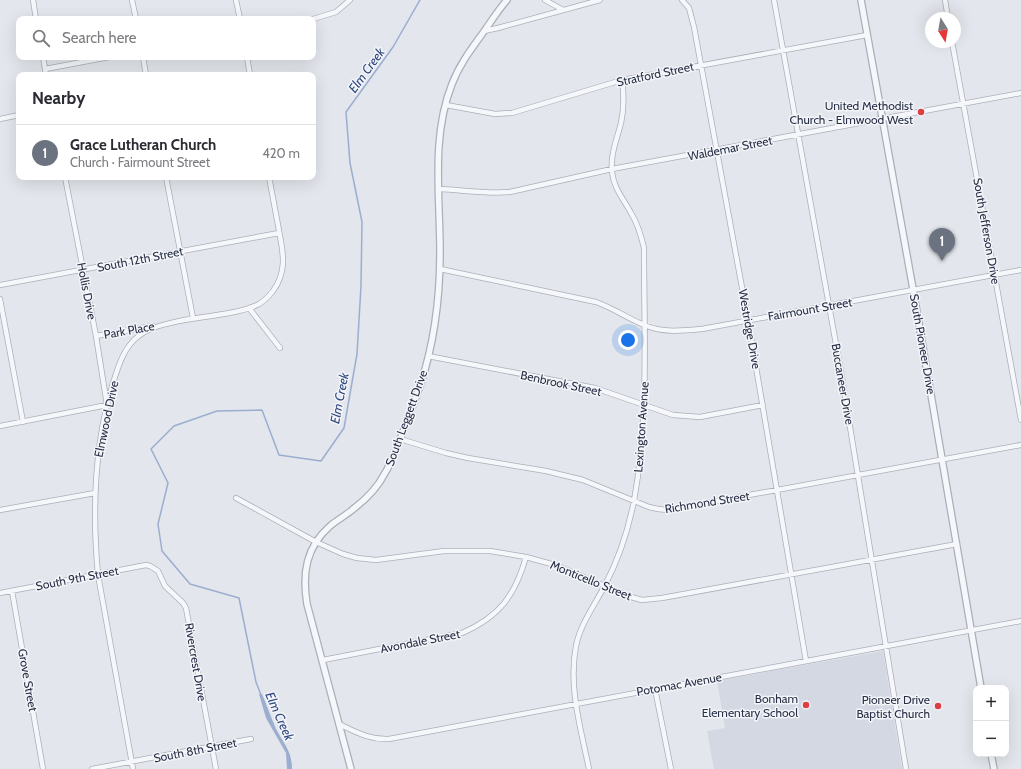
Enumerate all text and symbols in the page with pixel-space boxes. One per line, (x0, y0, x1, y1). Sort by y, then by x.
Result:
north arrow (925, 12, 961, 48)
search box (16, 16, 316, 60)
icon: search (30, 27, 52, 49)
text: Search here (62, 29, 137, 47)
water label: Elm Creek (344, 44, 388, 96)
street label: Stratford Street (615, 58, 695, 90)
text: Nearby (32, 88, 85, 108)
place label: United Methodist Church - Elmwood West (790, 98, 913, 127)
marker: United Methodist Church - Elmwood West (916, 107, 926, 117)
street label: Waldemar Street (686, 132, 774, 164)
text: Grace Lutheran Church (70, 136, 216, 154)
text: 1 (43, 145, 47, 161)
text: 420 m (262, 145, 300, 161)
text: Church · Fairmount Street (70, 154, 210, 170)
street label: South Jefferson Drive (970, 177, 1004, 285)
pin: 1 (929, 228, 955, 261)
street label: South 12th Street (96, 243, 184, 275)
street label: Hollis Drive (74, 261, 100, 321)
street label: Westridge Drive (736, 288, 764, 370)
street label: South Pioneer Drive (907, 293, 939, 395)
street label: Fairmount Street (767, 294, 853, 324)
street label: Park Place (102, 318, 156, 342)
your location (618, 330, 638, 350)
street label: Buccaneer Drive (828, 342, 858, 426)
street label: Benbrook Street (519, 367, 603, 399)
street label: South Leggett Drive (382, 368, 430, 468)
water label: Elm Creek (326, 371, 352, 425)
street label: Elmwood Drive (91, 379, 121, 459)
street label: Lexington Avenue (630, 381, 652, 473)
street label: Richmond Street (664, 488, 750, 516)
street label: Monticello Street (548, 557, 634, 603)
street label: South 9th Street (34, 563, 120, 593)
street label: Rivercrest Drive (182, 622, 210, 702)
street label: Avondale Street (379, 626, 461, 656)
street label: Grove Street (15, 647, 41, 713)
street label: Potomac Avenue (635, 669, 723, 699)
map controls (973, 685, 1009, 757)
button: + (973, 685, 1009, 721)
water label: Elm Creek (262, 689, 298, 743)
place label: Bonham Elementary School (702, 691, 798, 720)
place label: Pioneer Drive Baptist Church (856, 692, 930, 721)
marker: Bonham Elementary School (801, 700, 811, 710)
marker: Pioneer Drive Baptist Church (933, 701, 943, 711)
button: − (973, 721, 1009, 757)
street label: South 8th Street (152, 735, 238, 765)

